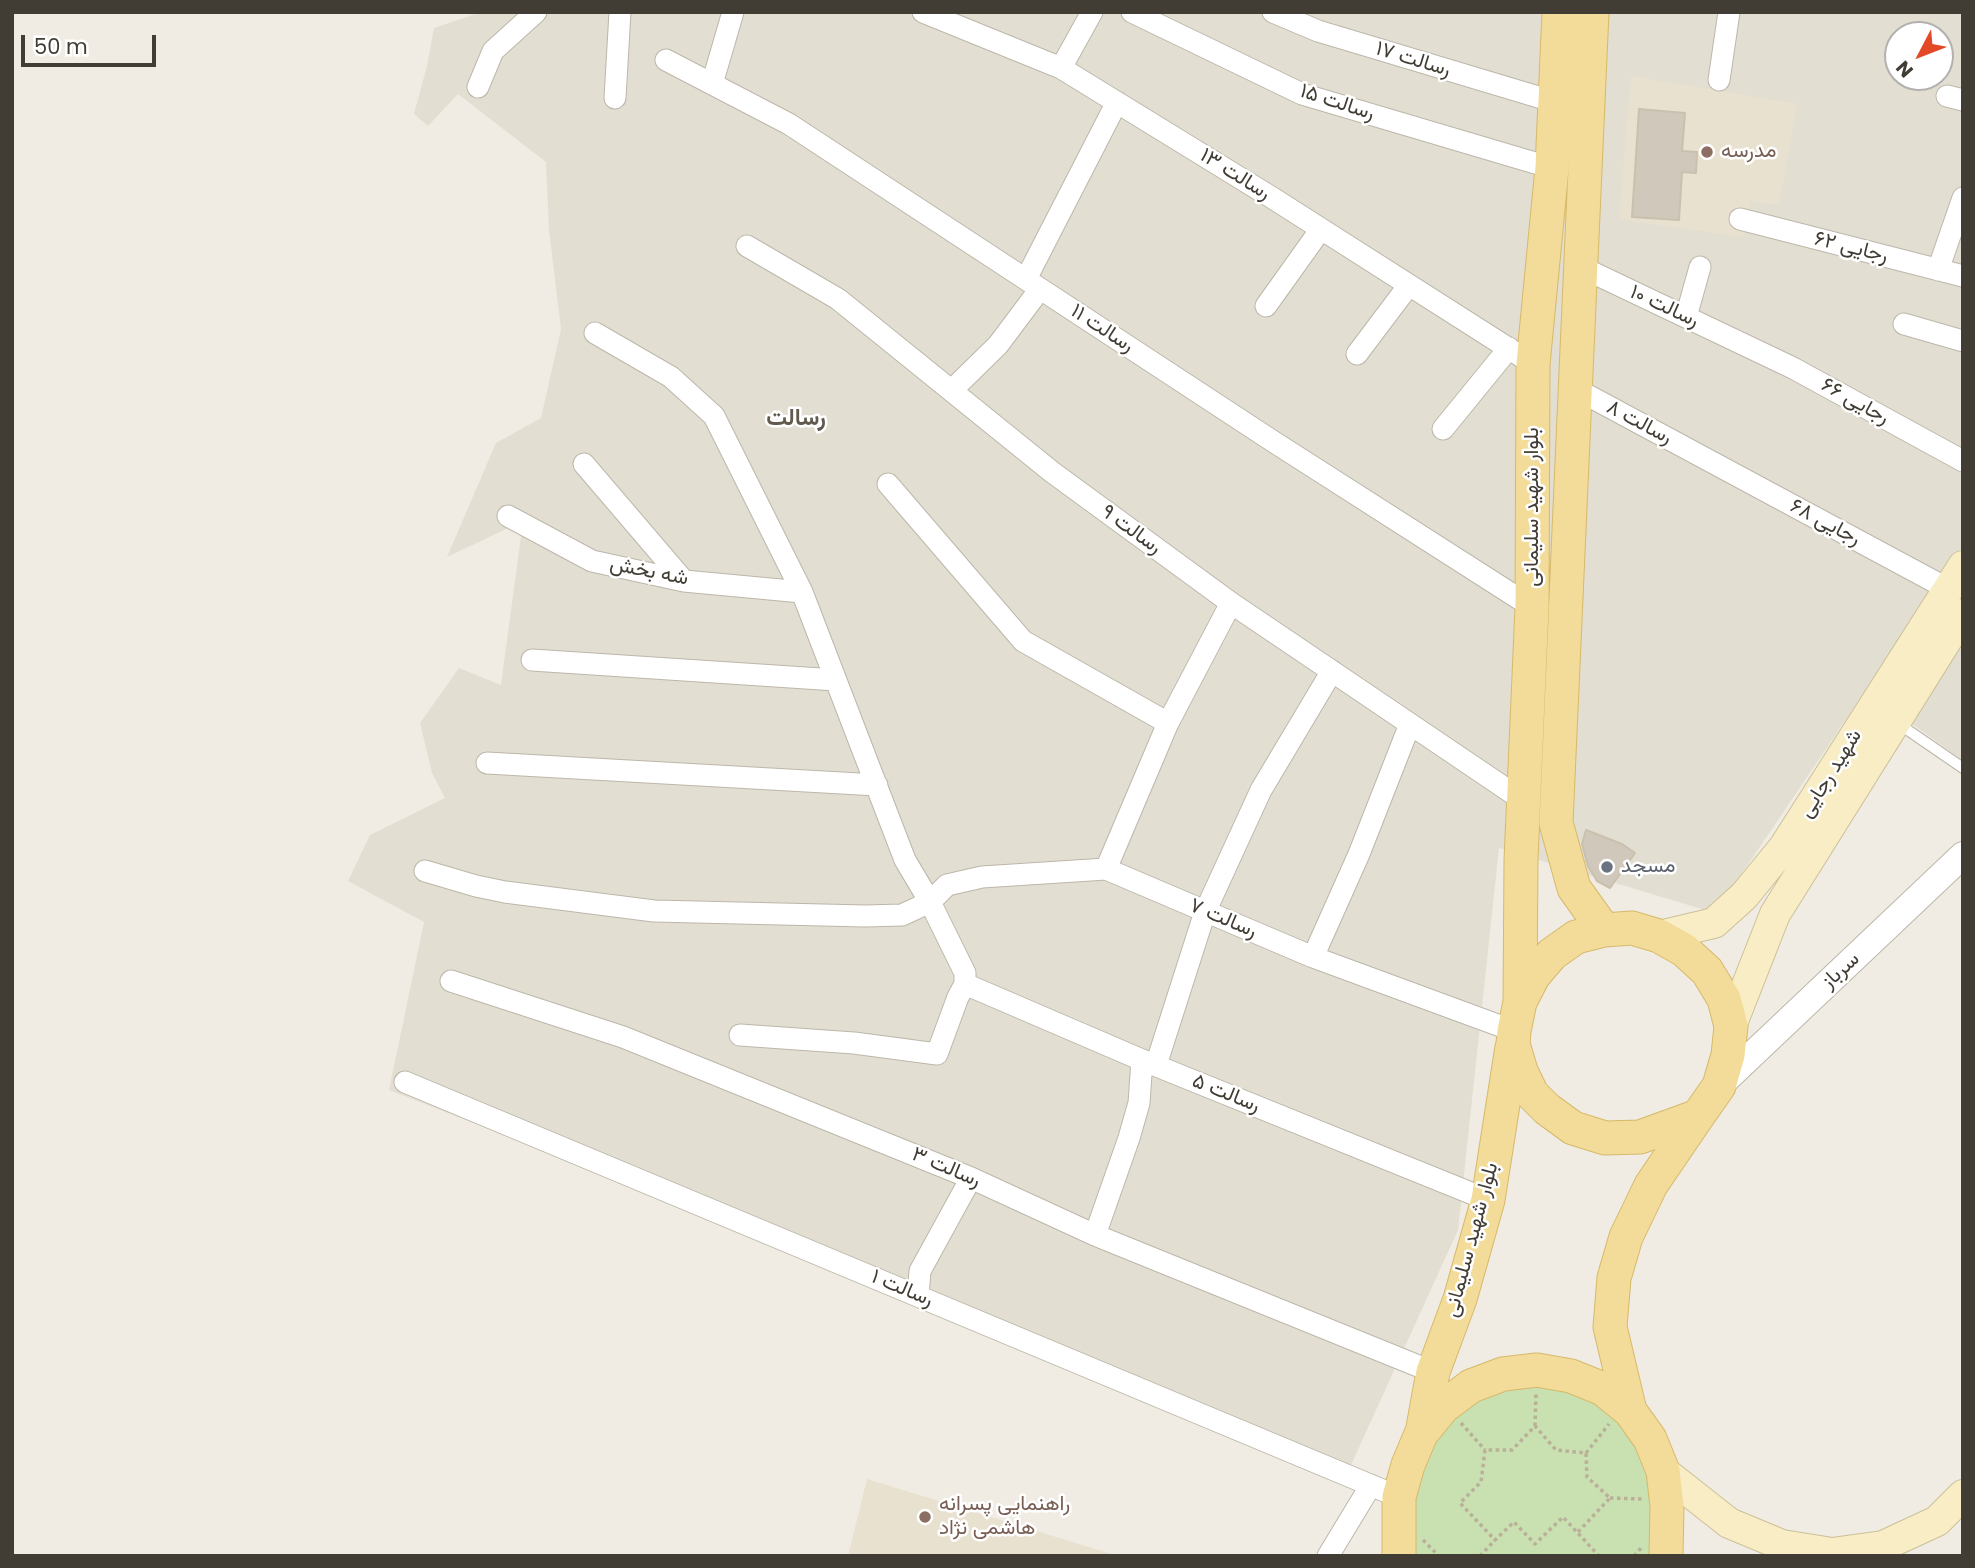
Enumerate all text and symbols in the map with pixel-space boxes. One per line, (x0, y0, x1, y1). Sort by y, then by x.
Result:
scale bar (24, 21, 159, 65)
north arrow (1884, 21, 1954, 91)
text: 50 m (34, 32, 88, 61)
street label: رسالت ۱۷ (1372, 37, 1454, 83)
text: N (1890, 55, 1919, 83)
street label: رسالت ۱۵ (1296, 79, 1378, 127)
place label: مدرسه (1721, 139, 1776, 165)
street label: رسالت ۱۳ (1195, 143, 1275, 207)
marker: مدرسه (1699, 144, 1715, 160)
street label: رجایی ۶۲ (1812, 227, 1890, 269)
street label: رسالت ۱۰ (1625, 280, 1703, 334)
street label: رسالت ۱۱ (1065, 299, 1139, 359)
street label: رجایی ۶۶ (1816, 373, 1894, 431)
street label: رسالت ۸ (1602, 395, 1676, 451)
district label: رسالت (766, 405, 826, 433)
street label: بلوار شهید سلیمانی (1520, 427, 1546, 587)
street label: رجایی ۶۸ (1785, 494, 1865, 552)
street label: رسالت ۹ (1096, 500, 1166, 560)
street label: شه بخش (608, 552, 690, 592)
street label: شهید رجایی (1794, 725, 1868, 823)
place label: مسجد (1621, 854, 1675, 880)
marker: مسجد (1599, 859, 1615, 875)
street label: رسالت ۷ (1185, 894, 1261, 944)
street label: سرباز (1817, 947, 1865, 995)
street label: رسالت ۵ (1188, 1069, 1264, 1119)
street label: رسالت ۳ (908, 1142, 984, 1194)
street label: بلوار شهید سلیمانی (1439, 1160, 1505, 1320)
street label: رسالت ۱ (867, 1265, 937, 1313)
place label: راهنمایی پسرانه هاشمی نژاد (939, 1492, 1070, 1542)
marker: راهنمایی پسرانه هاشمی نژاد (917, 1509, 933, 1525)

